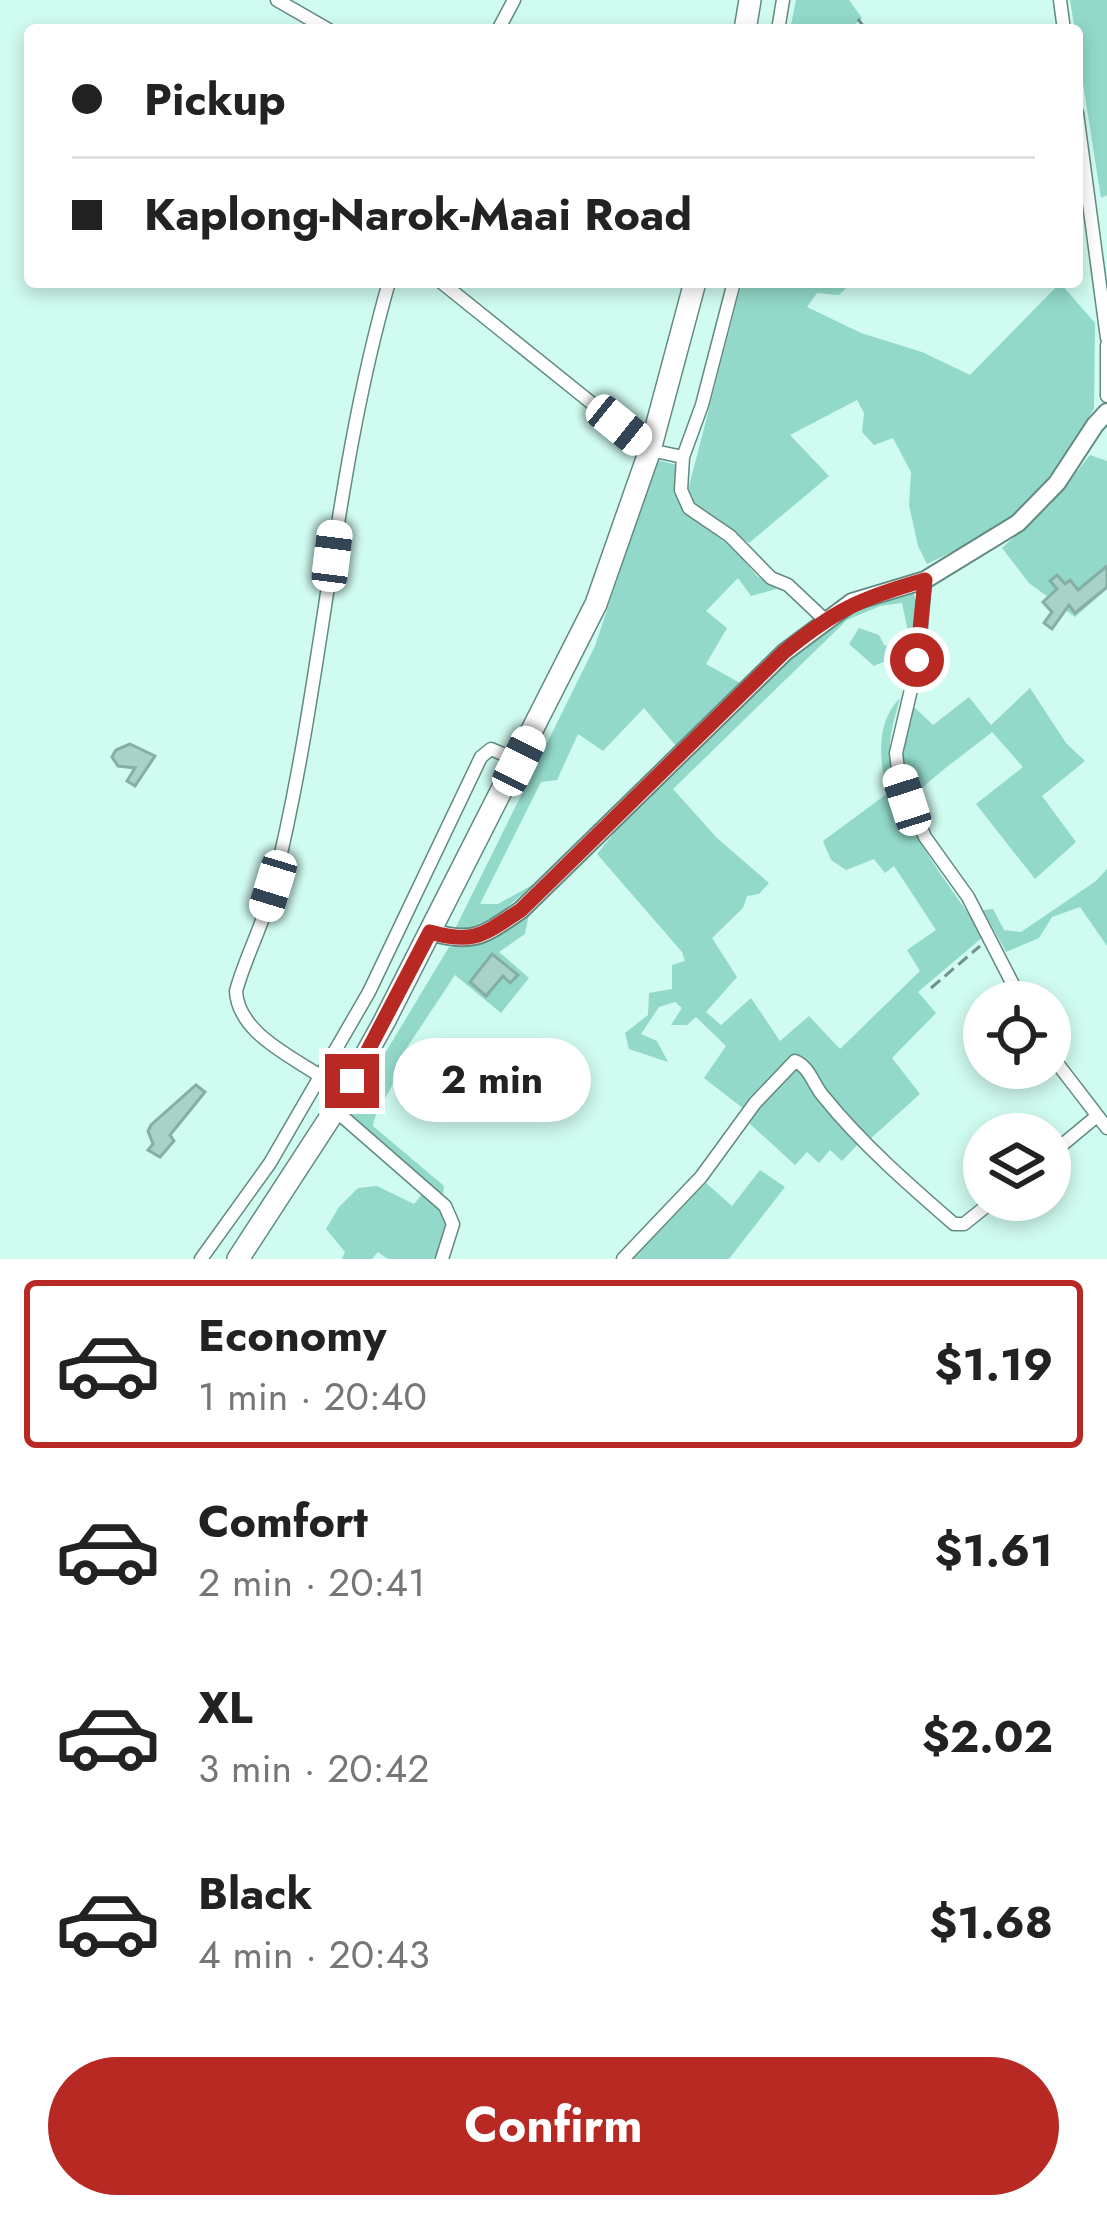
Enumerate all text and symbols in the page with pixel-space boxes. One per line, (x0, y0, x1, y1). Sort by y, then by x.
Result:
text: Pickup (144, 67, 286, 132)
text: Kaplong-Narok-Maai Road (144, 182, 692, 247)
car (580, 388, 658, 462)
car (310, 518, 354, 594)
route start (890, 633, 944, 687)
car (487, 721, 551, 801)
car (879, 760, 935, 840)
car (245, 846, 301, 926)
map controls (963, 981, 1071, 1221)
button: locate (963, 981, 1071, 1089)
callout: 2 min (394, 1039, 592, 1123)
text: 2 min (441, 1051, 543, 1108)
route end (325, 1054, 379, 1108)
button: layers (963, 1113, 1071, 1221)
text: Economy (198, 1303, 386, 1368)
icon: car (54, 1310, 162, 1418)
text: $1.19 (935, 1332, 1053, 1397)
text: 1 min · 20:40 (198, 1368, 427, 1425)
text: Comfort (198, 1489, 368, 1554)
icon: car (54, 1496, 162, 1604)
text: $1.61 (935, 1518, 1053, 1583)
text: 2 min · 20:41 (198, 1554, 426, 1611)
text: XL (198, 1675, 253, 1740)
icon: car (54, 1682, 162, 1790)
text: $2.02 (922, 1704, 1053, 1769)
text: 3 min · 20:42 (198, 1740, 429, 1797)
text: Black (198, 1861, 312, 1926)
icon: car (54, 1868, 162, 1976)
text: $1.68 (929, 1890, 1053, 1955)
text: 4 min · 20:43 (198, 1926, 430, 1983)
button: Confirm (48, 2057, 1059, 2195)

